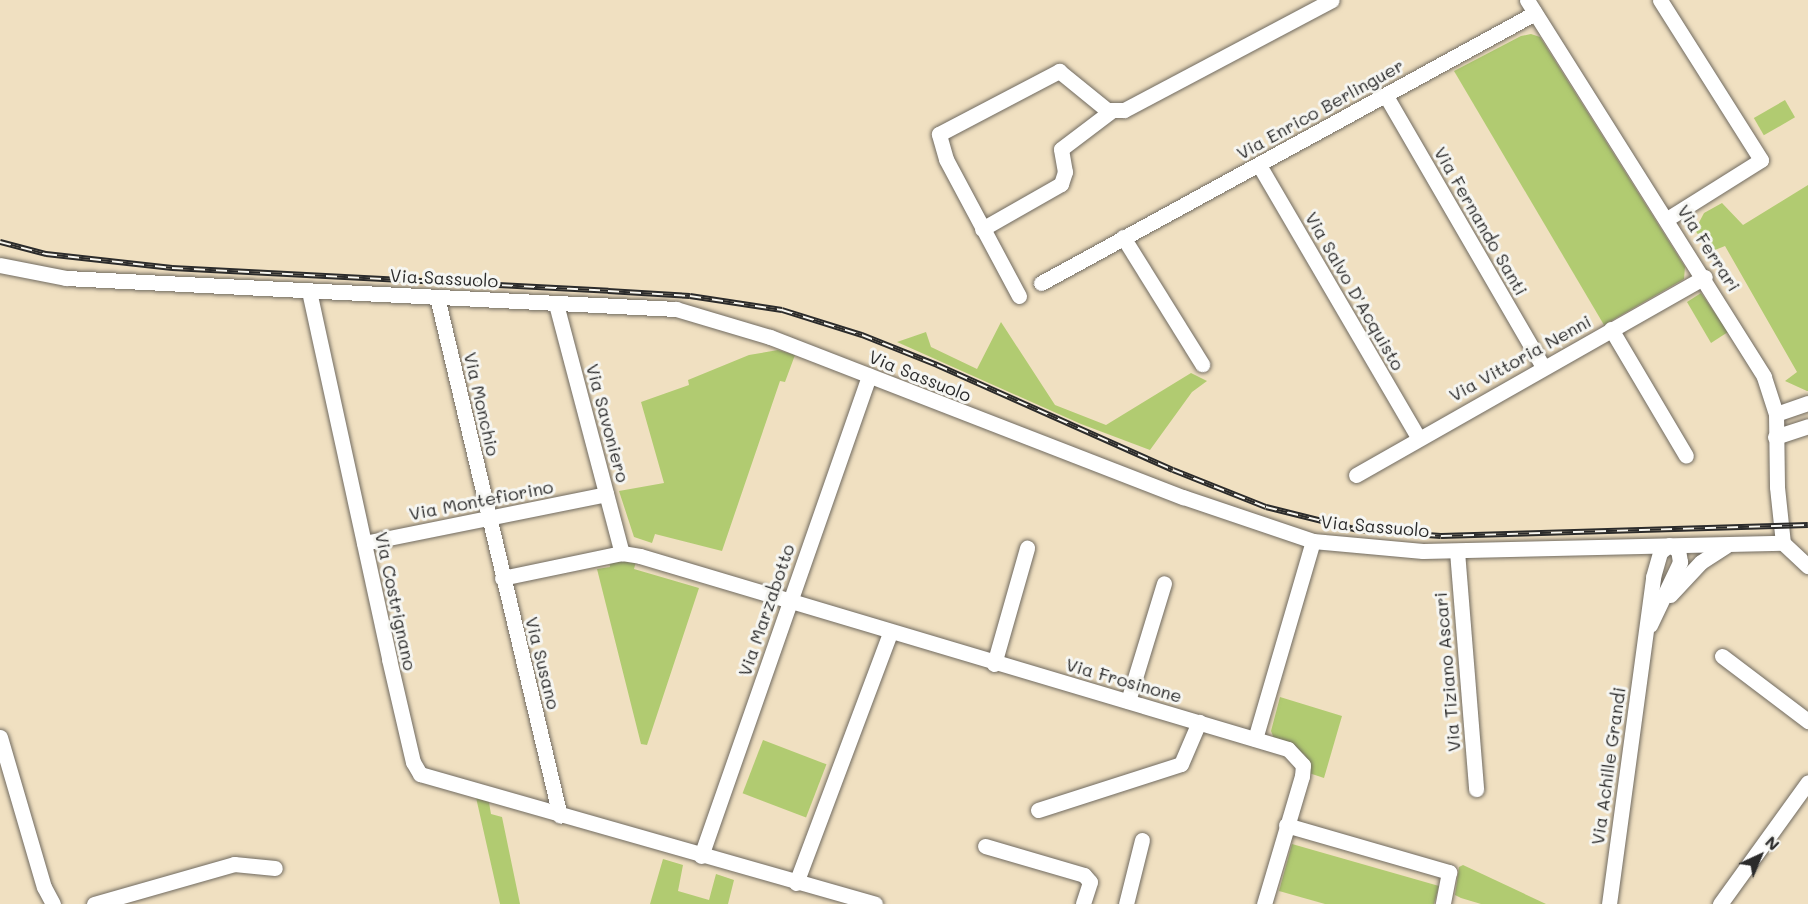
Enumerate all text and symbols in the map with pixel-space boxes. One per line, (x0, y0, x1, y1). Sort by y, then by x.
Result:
street label: Via Enrico Berlinguer (1233, 54, 1407, 164)
street label: Via Fernando Santi (1430, 143, 1532, 299)
street label: Via Ferrari (1673, 201, 1745, 295)
street label: Via Salvo D'Acquisto (1301, 208, 1409, 374)
street label: Via Sassuolo (389, 264, 499, 292)
street label: Via Vittoria Nenni (1445, 310, 1595, 406)
street label: Via Sassuolo (866, 346, 974, 406)
street label: Via Monchio (460, 350, 504, 458)
street label: Via Savoniero (582, 361, 634, 485)
street label: Via Montefiorino (407, 475, 555, 525)
street label: Via Sassuolo (1320, 511, 1430, 541)
street label: Via Costrignano (371, 530, 421, 672)
street label: Via Marzabotto (733, 541, 799, 679)
street label: Via Tiziano Ascari (1429, 591, 1465, 753)
street label: Via Susano (521, 614, 565, 712)
street label: Via Frosinone (1063, 653, 1185, 707)
street label: Via Achille Grandi (1586, 686, 1630, 846)
north arrow (1730, 826, 1790, 886)
text: N (1761, 831, 1785, 854)

